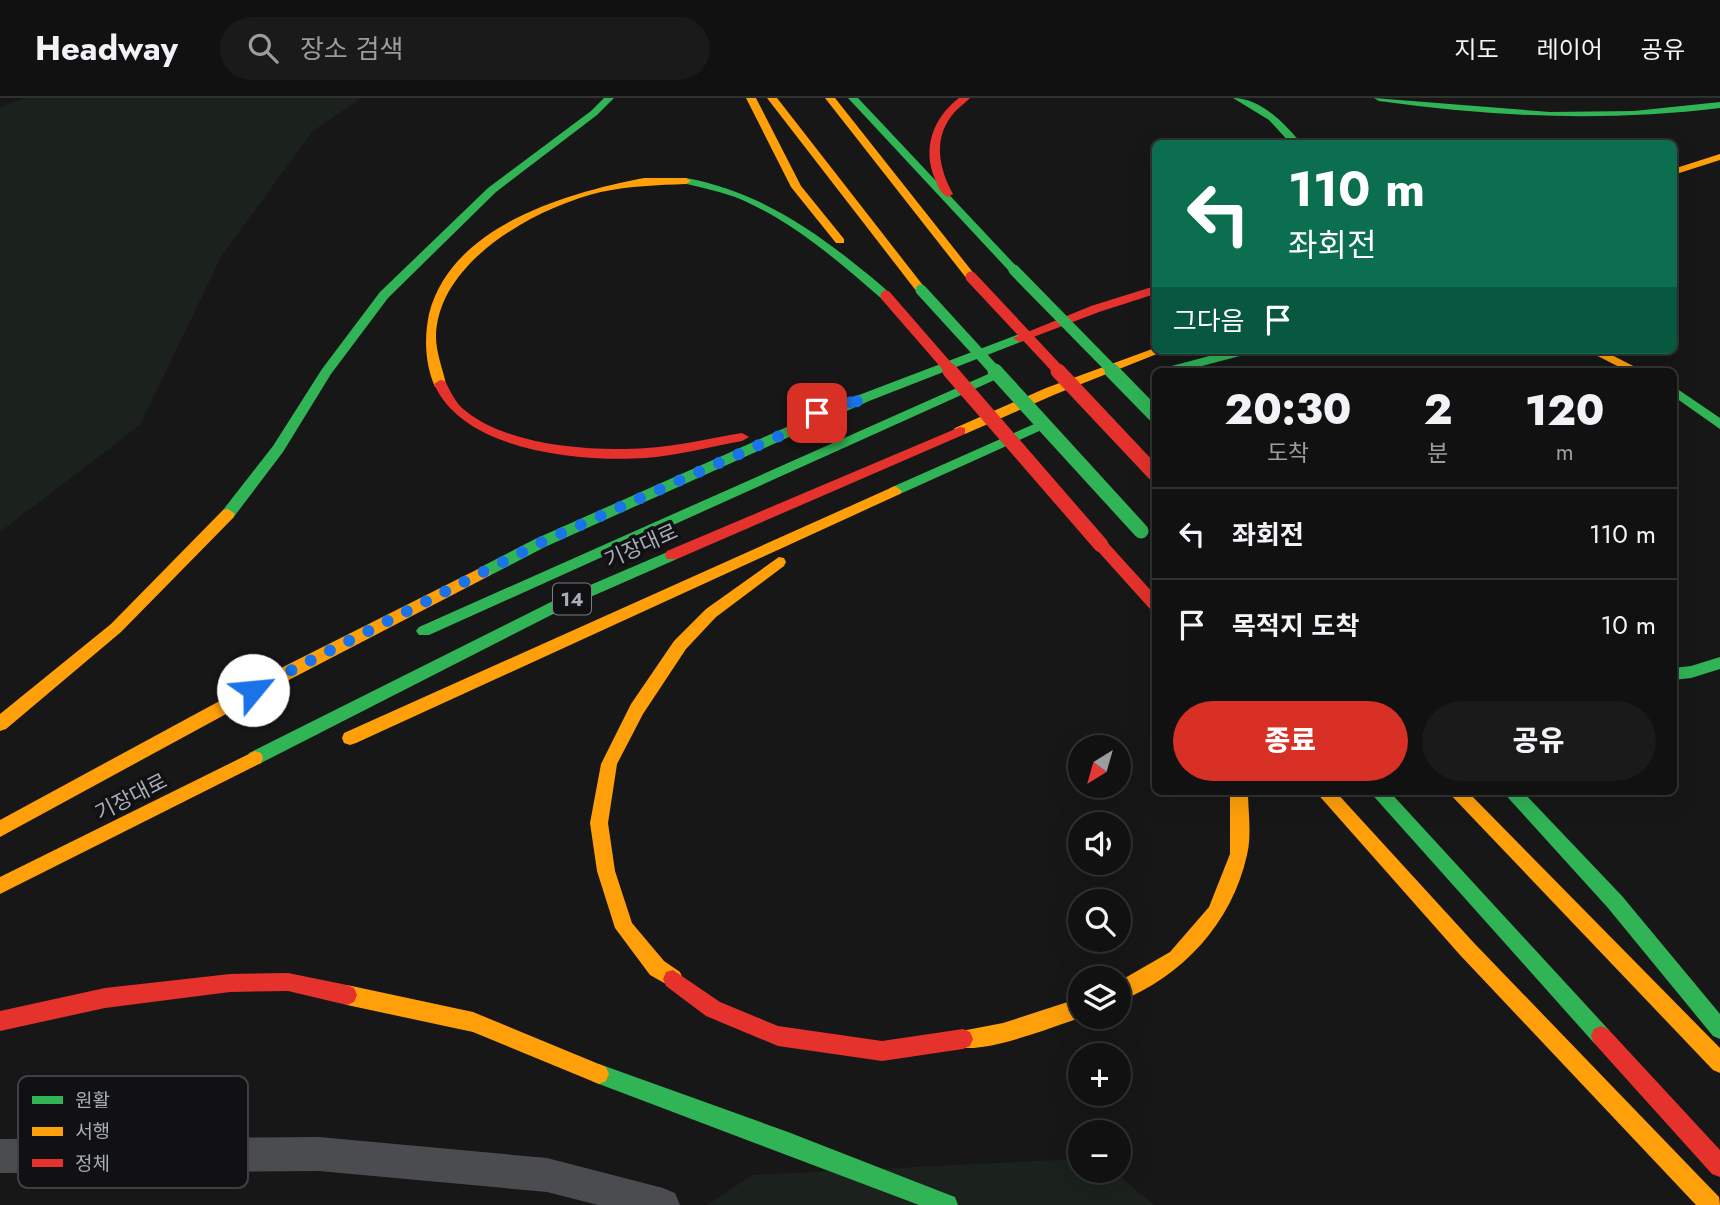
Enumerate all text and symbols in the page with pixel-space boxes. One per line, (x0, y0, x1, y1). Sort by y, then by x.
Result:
search box (220, 17, 710, 80)
text: Headway (35, 25, 178, 72)
icon: search (244, 29, 282, 67)
text: 장소 검색 (300, 30, 403, 68)
text: 지도 (1454, 32, 1499, 67)
text: 레이어 (1537, 32, 1603, 67)
text: 공유 (1641, 32, 1685, 67)
text: 110 m (1288, 154, 1425, 224)
icon: left (1173, 168, 1264, 259)
text: 좌회전 (1288, 222, 1376, 268)
icon: arrive (1259, 301, 1297, 339)
text: 그다음 (1173, 302, 1245, 340)
text: 20:30 (1225, 379, 1351, 440)
text: 2 (1424, 379, 1452, 440)
text: 120 (1525, 380, 1604, 441)
pin (787, 383, 847, 443)
icon: arrive (798, 394, 836, 432)
text: m (1556, 435, 1574, 469)
text: 도착 (1267, 436, 1309, 470)
text: 분 (1428, 436, 1449, 470)
icon: left (1173, 515, 1211, 553)
text: 110 m (1589, 515, 1656, 553)
text: 좌회전 (1232, 516, 1304, 554)
street label: 기장대로 (600, 517, 682, 575)
road number: 14 (553, 584, 591, 614)
icon: arrive (1173, 606, 1211, 644)
text: 10 m (1601, 606, 1656, 644)
text: 목적지 도착 (1232, 607, 1359, 645)
position arrow (216, 653, 290, 727)
button: 종료 (1173, 701, 1408, 781)
button: 공유 (1422, 701, 1656, 781)
north arrow (1068, 735, 1130, 798)
map controls (1068, 735, 1131, 1183)
street label: 기장대로 (90, 766, 172, 828)
button: sound (1068, 812, 1131, 875)
button: search (1068, 889, 1131, 952)
button: layers (1068, 966, 1131, 1029)
button: + (1068, 1043, 1131, 1106)
legend (18, 1076, 248, 1188)
text: 원활 (75, 1087, 110, 1114)
text: 서행 (75, 1118, 110, 1145)
button: − (1068, 1120, 1131, 1183)
text: 정체 (75, 1150, 110, 1177)

